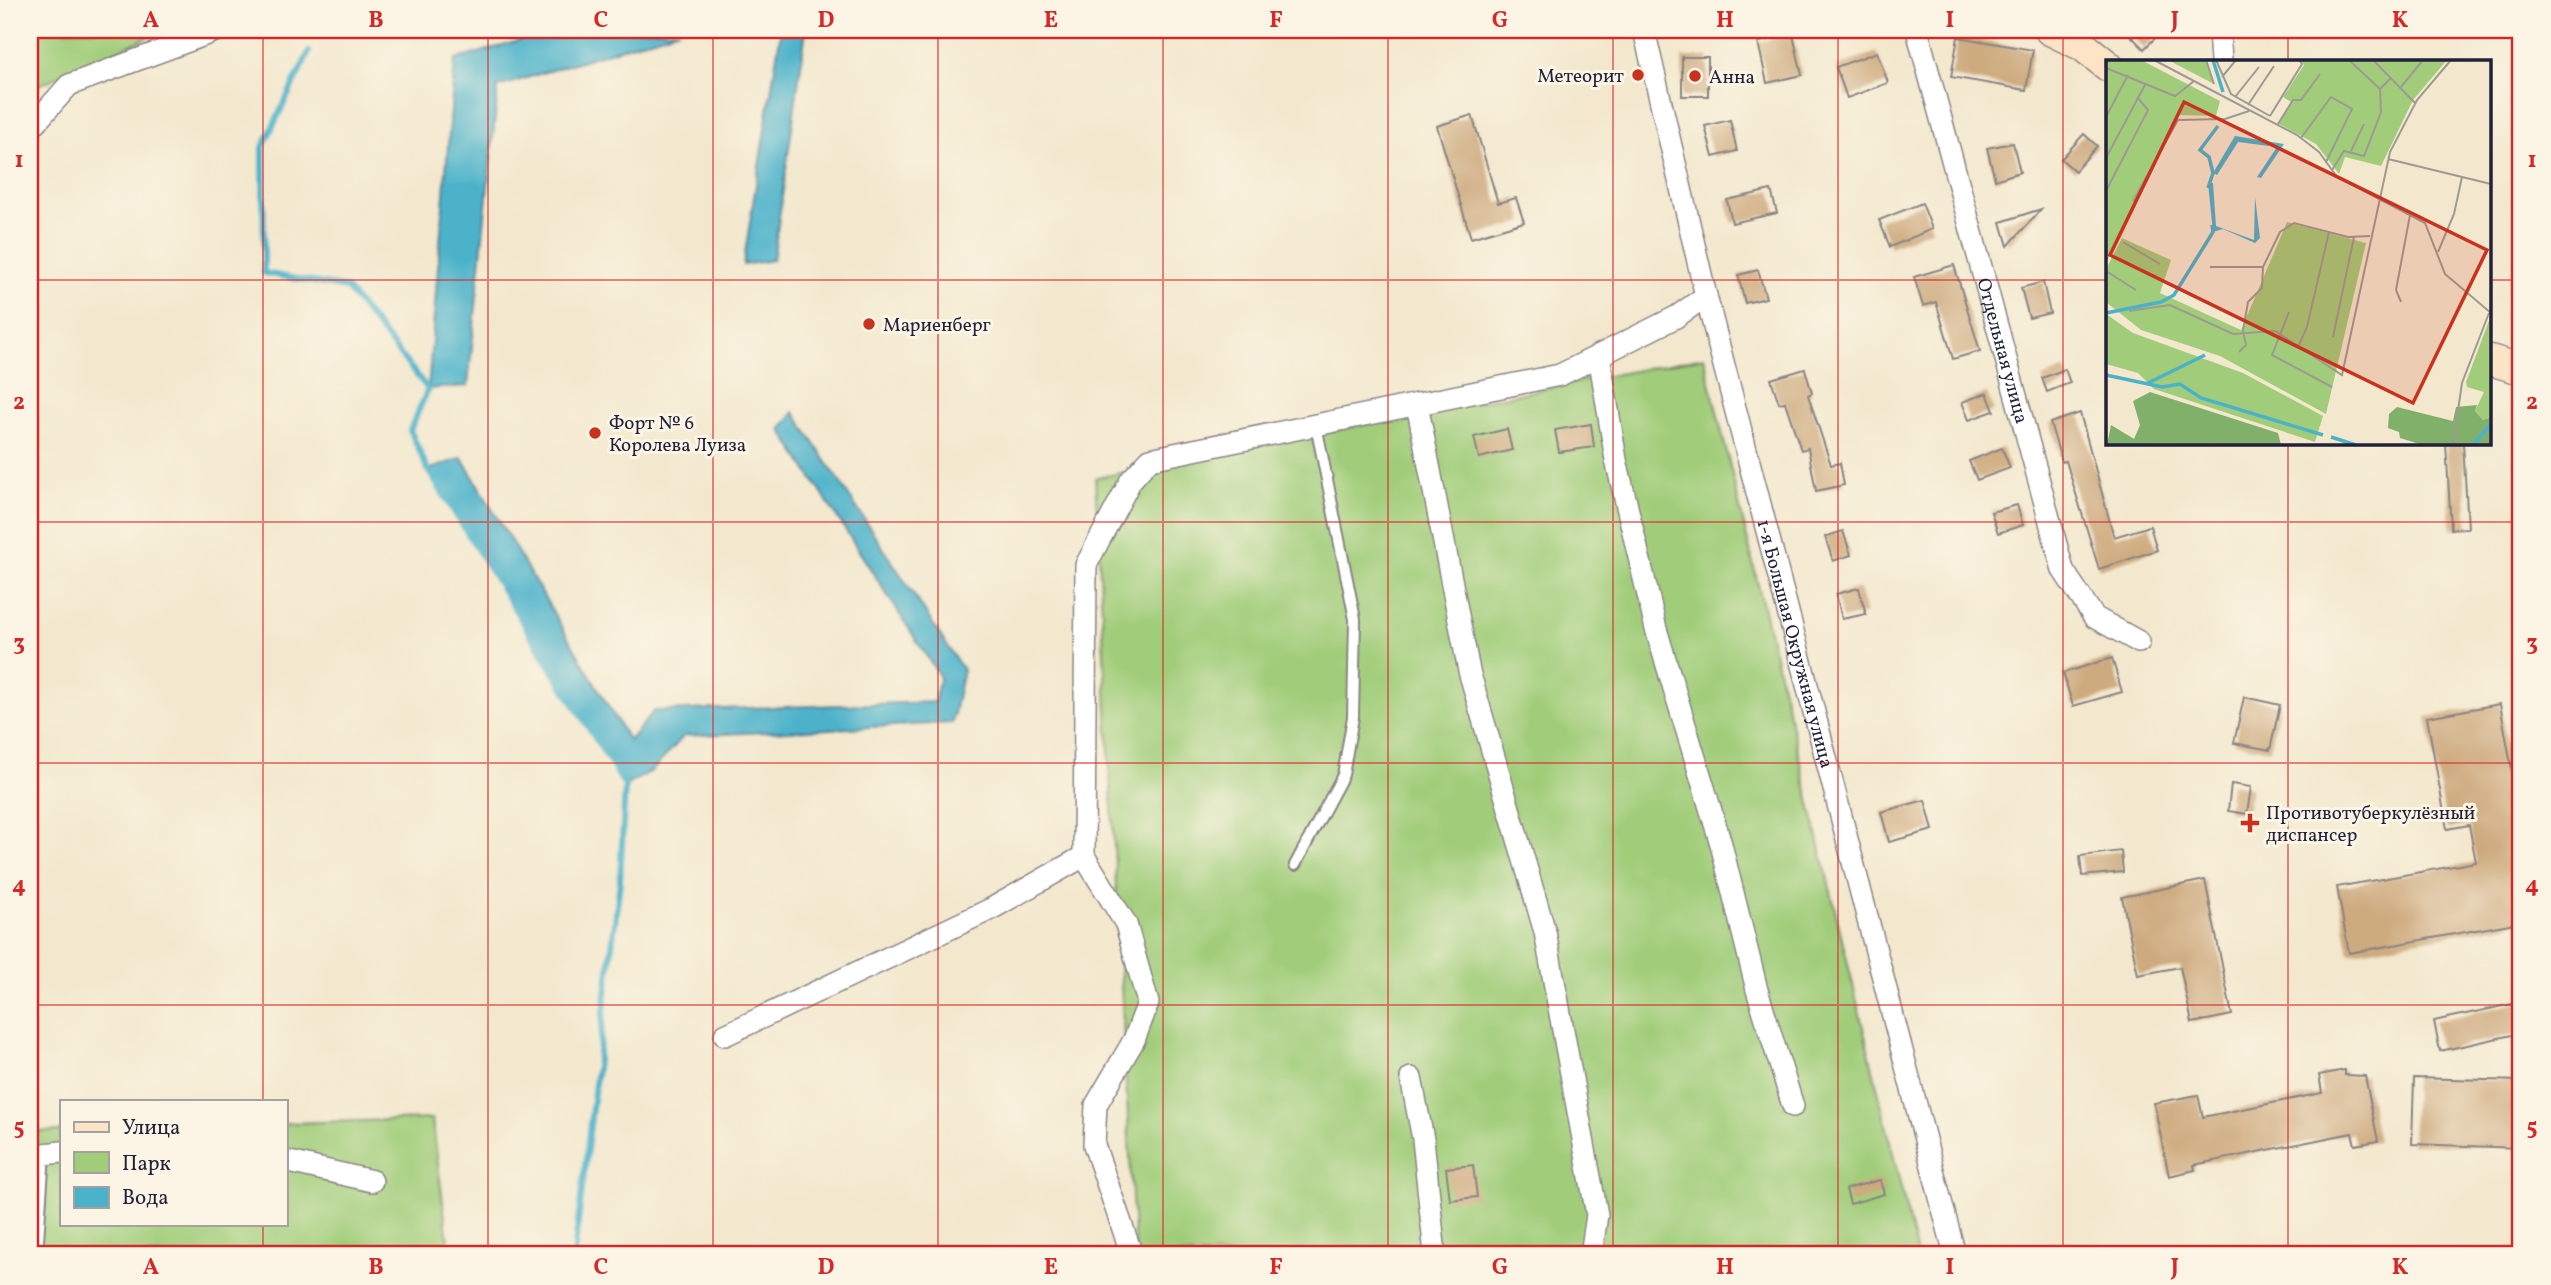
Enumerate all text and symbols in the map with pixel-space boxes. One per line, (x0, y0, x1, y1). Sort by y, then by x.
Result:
text: A (143, 5, 159, 37)
text: B (368, 5, 384, 37)
text: C (594, 5, 608, 37)
text: D (818, 5, 835, 37)
text: E (1044, 5, 1058, 37)
text: F (1269, 5, 1283, 37)
text: G (1492, 5, 1508, 37)
text: H (1716, 5, 1734, 37)
text: I (1946, 5, 1954, 37)
text: J (2170, 5, 2179, 37)
text: K (2392, 5, 2409, 37)
inset map (2106, 60, 2492, 444)
place label: Метеорит (1537, 64, 1624, 90)
place label: Анна (1709, 65, 1755, 91)
marker: Метеорит (1630, 67, 1646, 83)
marker: Анна (1687, 68, 1703, 84)
text: 1 (14, 145, 24, 177)
text: 1 (2527, 145, 2537, 177)
street label: Отдельная улица (1970, 275, 2034, 427)
place label: Мариенберг (883, 313, 992, 339)
marker: Мариенберг (861, 316, 877, 332)
text: 2 (13, 387, 25, 419)
text: 2 (2526, 387, 2538, 419)
place label: Форт № 6 Королева Луиза (609, 411, 746, 459)
marker: Форт № 6 Королева Луиза (587, 425, 603, 441)
street label: 1-я Большая Окружная улица (1749, 517, 1839, 771)
text: 3 (13, 628, 25, 660)
text: 3 (2526, 628, 2538, 660)
place label: Противотуберкулёзный диспансер (2266, 801, 2475, 849)
marker: Противотуберкулёзный диспансер (2240, 813, 2260, 833)
text: 4 (12, 870, 26, 902)
text: 4 (2525, 870, 2539, 902)
legend (60, 1100, 287, 1226)
text: 5 (13, 1112, 25, 1144)
text: 5 (2526, 1112, 2538, 1144)
text: Улица (122, 1114, 180, 1143)
text: Парк (122, 1150, 171, 1179)
text: Вода (122, 1184, 169, 1213)
text: A (143, 1252, 159, 1284)
text: B (368, 1252, 384, 1284)
text: C (594, 1252, 608, 1284)
text: D (818, 1252, 835, 1284)
text: E (1044, 1252, 1058, 1284)
text: F (1269, 1252, 1283, 1284)
text: G (1492, 1252, 1508, 1284)
text: H (1716, 1252, 1734, 1284)
text: I (1946, 1252, 1954, 1284)
text: J (2170, 1252, 2179, 1284)
text: K (2392, 1252, 2409, 1284)

